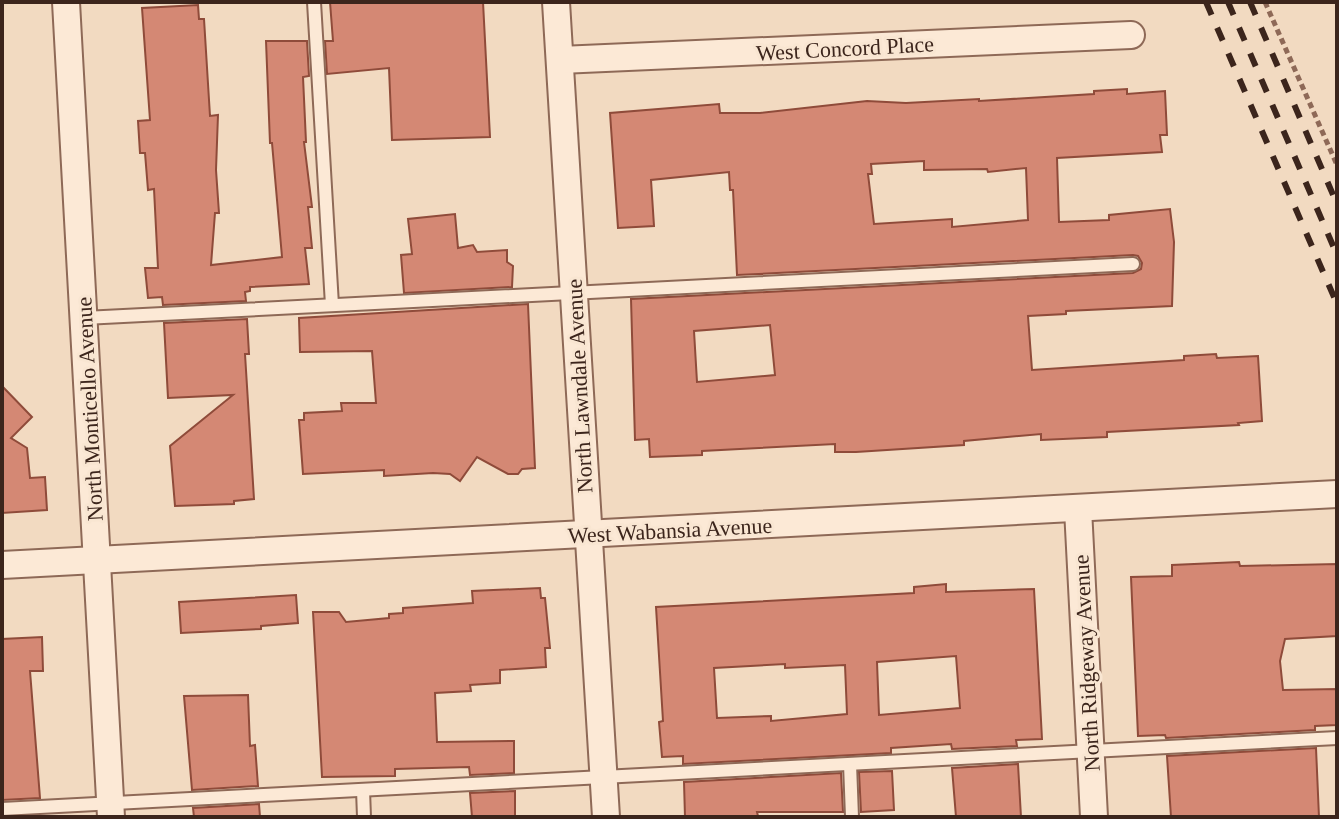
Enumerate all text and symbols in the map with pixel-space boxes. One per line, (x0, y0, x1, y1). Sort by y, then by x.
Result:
street label: West Concord Place (756, 31, 934, 66)
street label: North Lawndale Avenue (561, 278, 598, 494)
street label: North Monticello Avenue (71, 296, 108, 522)
street label: West Wabansia Avenue (567, 513, 773, 548)
street label: North Ridgeway Avenue (1068, 554, 1105, 772)

